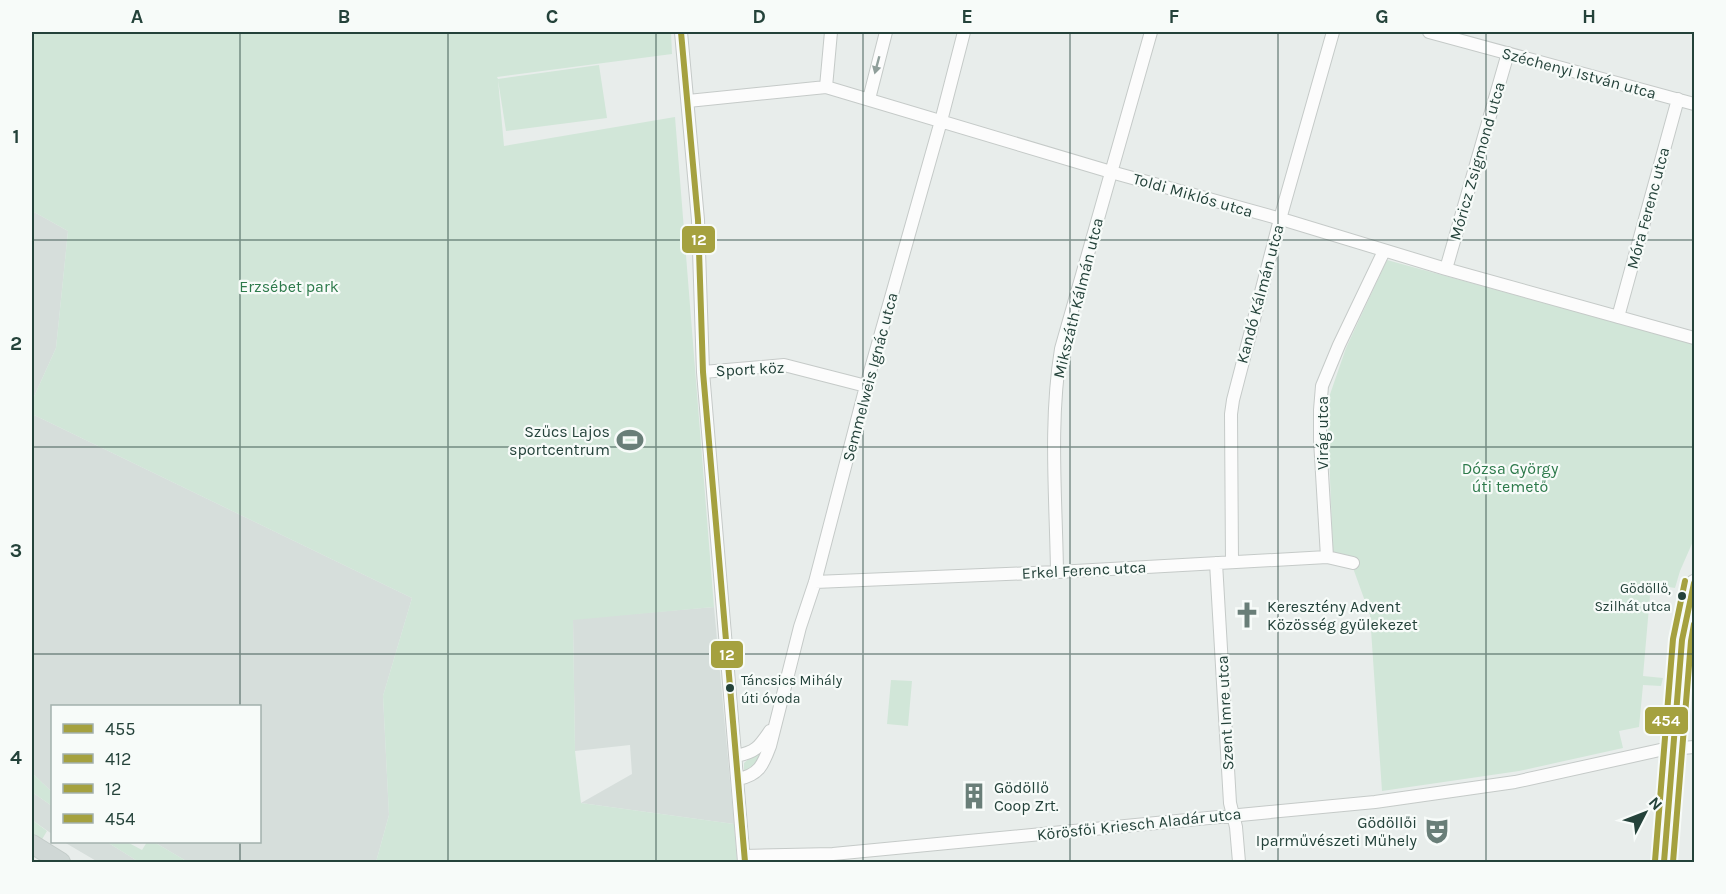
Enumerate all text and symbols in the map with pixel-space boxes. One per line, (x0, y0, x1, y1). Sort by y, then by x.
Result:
text: A (131, 5, 144, 28)
text: B (338, 5, 350, 28)
text: C (546, 5, 558, 28)
text: D (752, 5, 766, 28)
text: E (961, 5, 973, 28)
text: F (1169, 5, 1180, 28)
text: G (1375, 5, 1389, 28)
text: H (1582, 5, 1596, 28)
street label: Széchenyi István utca (1500, 43, 1658, 103)
one-way arrow (872, 56, 882, 74)
street label: Móricz Zsigmond utca (1445, 80, 1509, 242)
text: 1 (12, 125, 20, 148)
street label: Móra Ferenc utca (1623, 145, 1673, 271)
street label: Toldi Miklós utca (1131, 169, 1255, 221)
street label: Mikszáth Kálmán utca (1049, 216, 1107, 380)
street label: Kandó Kálmán utca (1232, 222, 1288, 366)
line badge: 12 (681, 225, 716, 254)
text: 12 (691, 230, 707, 249)
park label: Erzsébet park (239, 277, 339, 296)
street label: Semmelweis Ignác utca (838, 290, 902, 464)
text: 2 (10, 332, 22, 355)
street label: Sport köz (715, 358, 785, 380)
street label: Virág utca (1313, 396, 1332, 470)
place label: Szűcs Lajos sportcentrum (509, 422, 610, 459)
sports icon: Szűcs Lajos sportcentrum (615, 425, 645, 455)
park label: Dózsa György úti temető (1462, 459, 1559, 496)
text: 3 (10, 539, 22, 562)
street label: Erkel Ferenc utca (1021, 557, 1147, 583)
place label: Gödöllő, Szilhát utca (1594, 580, 1671, 615)
marker: Gödöllő, Szilhát utca (1676, 590, 1688, 602)
place label: Keresztény Advent Közösség gyülekezet (1267, 597, 1418, 634)
church icon: Keresztény Advent Közösség gyülekezet (1232, 600, 1262, 630)
line badge: 12 (710, 640, 744, 669)
text: 12 (719, 645, 735, 664)
street label: Szent Imre utca (1213, 655, 1237, 771)
place label: Táncsics Mihály úti óvoda (741, 672, 843, 707)
marker: Táncsics Mihály úti óvoda (724, 682, 736, 694)
legend (51, 705, 261, 843)
line badge: 454 (1644, 706, 1689, 735)
text: 454 (1652, 711, 1681, 730)
text: 455 (105, 718, 135, 740)
text: 4 (10, 746, 22, 769)
text: 412 (105, 748, 131, 770)
text: 12 (105, 778, 121, 800)
place label: Gödöllő Coop Zrt. (994, 778, 1059, 815)
building icon: Gödöllő Coop Zrt. (959, 781, 989, 811)
north arrow (1615, 783, 1675, 843)
text: N (1645, 793, 1667, 814)
street label: Körösfői Kriesch Aladár utca (1036, 804, 1242, 844)
text: 454 (105, 808, 135, 830)
place label: Gödöllői Iparművészeti Műhely (1256, 813, 1418, 850)
theatre icon: Gödöllői Iparművészeti Műhely (1422, 816, 1452, 846)

